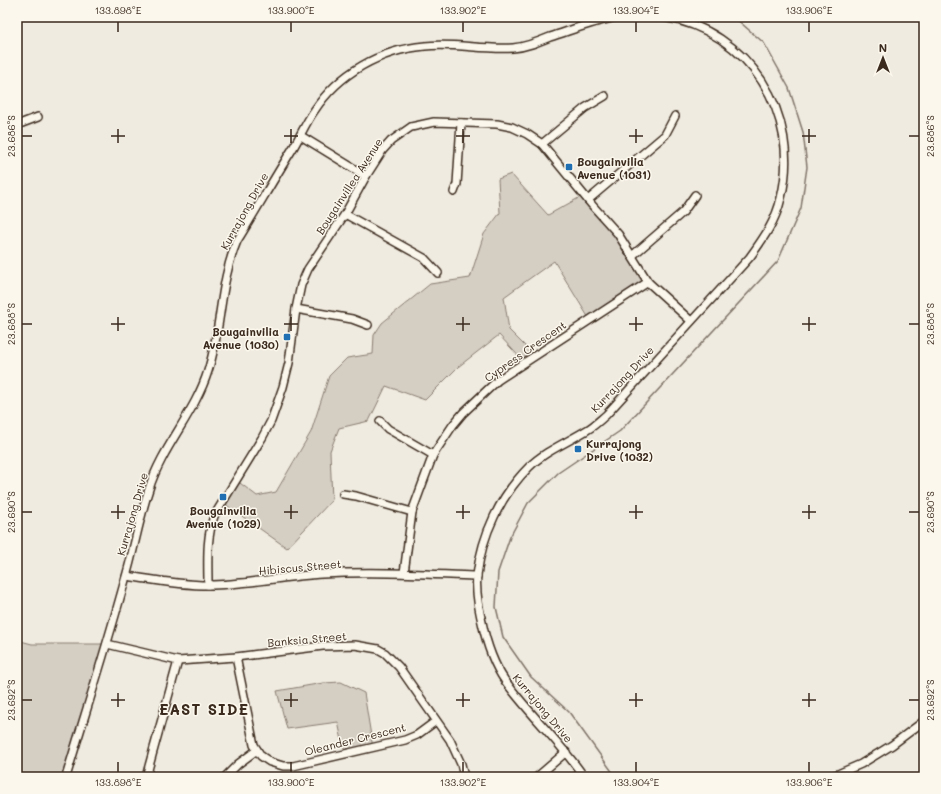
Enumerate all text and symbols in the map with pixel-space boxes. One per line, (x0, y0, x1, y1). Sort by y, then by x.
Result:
text: 133.898°E (95, 3, 142, 17)
text: 133.900°E (268, 3, 315, 17)
text: 133.902°E (440, 3, 486, 17)
text: 133.904°E (613, 3, 660, 17)
text: 133.906°E (786, 3, 833, 17)
north arrow (863, 38, 903, 78)
text: N (879, 40, 887, 55)
text: 23.686°S (4, 115, 18, 157)
text: 23.686°S (923, 115, 937, 157)
street label: Bougainvillea Avenue (312, 135, 386, 237)
place label: Bougainvilia Avenue (1031) (577, 154, 651, 182)
marker: Bougainvilia Avenue (1031) (564, 162, 574, 172)
street label: Kurrajong Drive (217, 170, 271, 252)
text: 23.688°S (4, 303, 18, 345)
text: 23.688°S (923, 303, 937, 345)
street label: Cypress Crescent (481, 317, 569, 385)
place label: Bougainvilia Avenue (1030) (203, 324, 279, 352)
marker: Bougainvilia Avenue (1030) (282, 332, 292, 342)
street label: Kurrajong Drive (587, 342, 657, 416)
place label: Kurrajong Drive (1032) (586, 436, 653, 464)
marker: Kurrajong Drive (1032) (573, 444, 583, 454)
street label: Kurrajong Drive (113, 470, 151, 557)
text: 23.690°S (4, 491, 18, 533)
text: 23.690°S (923, 491, 937, 533)
marker: Bougainvilia Avenue (1029) (218, 492, 228, 502)
place label: Bougainvilia Avenue (1029) (185, 503, 261, 531)
street label: Hibiscus Street (258, 556, 342, 578)
street label: Banksia Street (267, 628, 348, 650)
street label: Kurrajong Drive (510, 670, 576, 746)
text: 23.692°S (4, 679, 18, 721)
text: 23.692°S (923, 679, 937, 721)
district label: EAST SIDE (159, 699, 249, 719)
street label: Oleander Crescent (303, 719, 407, 759)
text: 133.898°E (95, 775, 142, 789)
text: 133.900°E (268, 775, 315, 789)
text: 133.902°E (440, 775, 486, 789)
text: 133.904°E (613, 775, 660, 789)
text: 133.906°E (786, 775, 833, 789)

